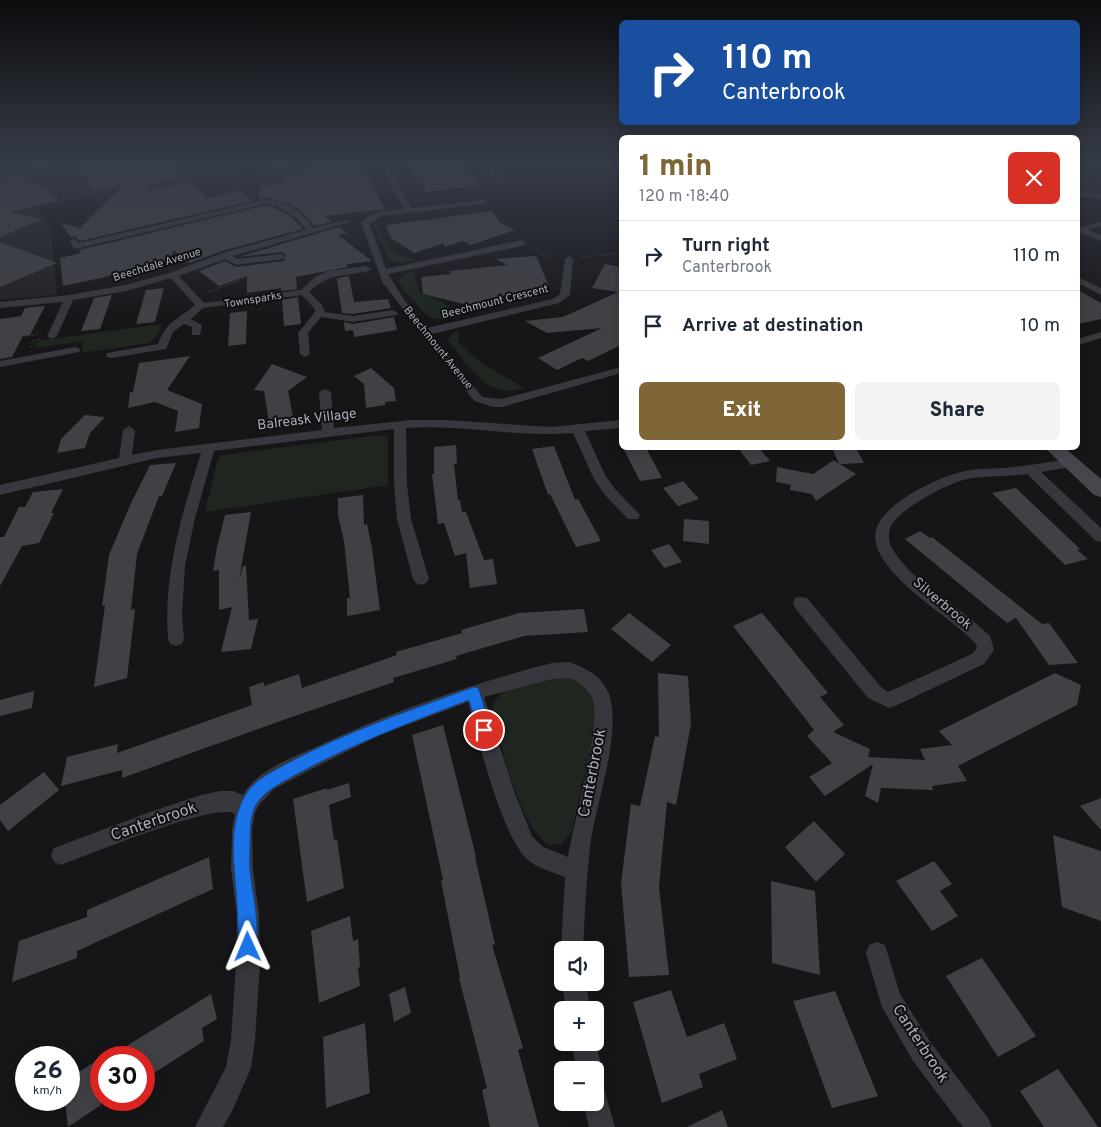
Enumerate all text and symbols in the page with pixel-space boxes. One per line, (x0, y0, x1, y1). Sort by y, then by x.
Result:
text: 110 m (722, 37, 812, 81)
icon: right (639, 40, 704, 105)
text: Canterbrook (722, 80, 846, 107)
text: 1 min (639, 149, 712, 186)
button: close (1008, 152, 1060, 204)
text: 120 m · 18:40 (639, 187, 729, 207)
text: Turn right (682, 234, 770, 258)
icon: right (639, 242, 667, 270)
text: 110 m (1013, 244, 1060, 268)
street label: Beechdale Avenue (111, 245, 203, 285)
text: Canterbrook (682, 258, 772, 278)
street label: Beechmount Crescent (440, 282, 550, 322)
street label: Townsparks (223, 289, 283, 311)
street label: Beechmount Avenue (400, 304, 476, 392)
icon: arrive (639, 312, 667, 340)
text: Arrive at destination (682, 314, 863, 338)
text: 10 m (1020, 314, 1060, 338)
button: Exit (639, 382, 845, 440)
button: Share (855, 382, 1060, 440)
street label: Balreask Village (256, 405, 358, 435)
street label: Silverbrook (909, 574, 975, 634)
pin (463, 709, 505, 751)
icon: arrive (470, 716, 498, 744)
street label: Canterbrook (575, 727, 611, 819)
street label: Canterbrook (108, 798, 200, 846)
position arrow (221, 920, 273, 972)
map controls (554, 941, 604, 1111)
button: sound (554, 941, 604, 991)
button: + (554, 1001, 604, 1051)
street label: Canterbrook (887, 1001, 953, 1087)
speed limit sign: 30 (90, 1046, 155, 1111)
text: 26 (32, 1056, 63, 1088)
button: − (554, 1061, 604, 1111)
text: km/h (33, 1083, 62, 1099)

